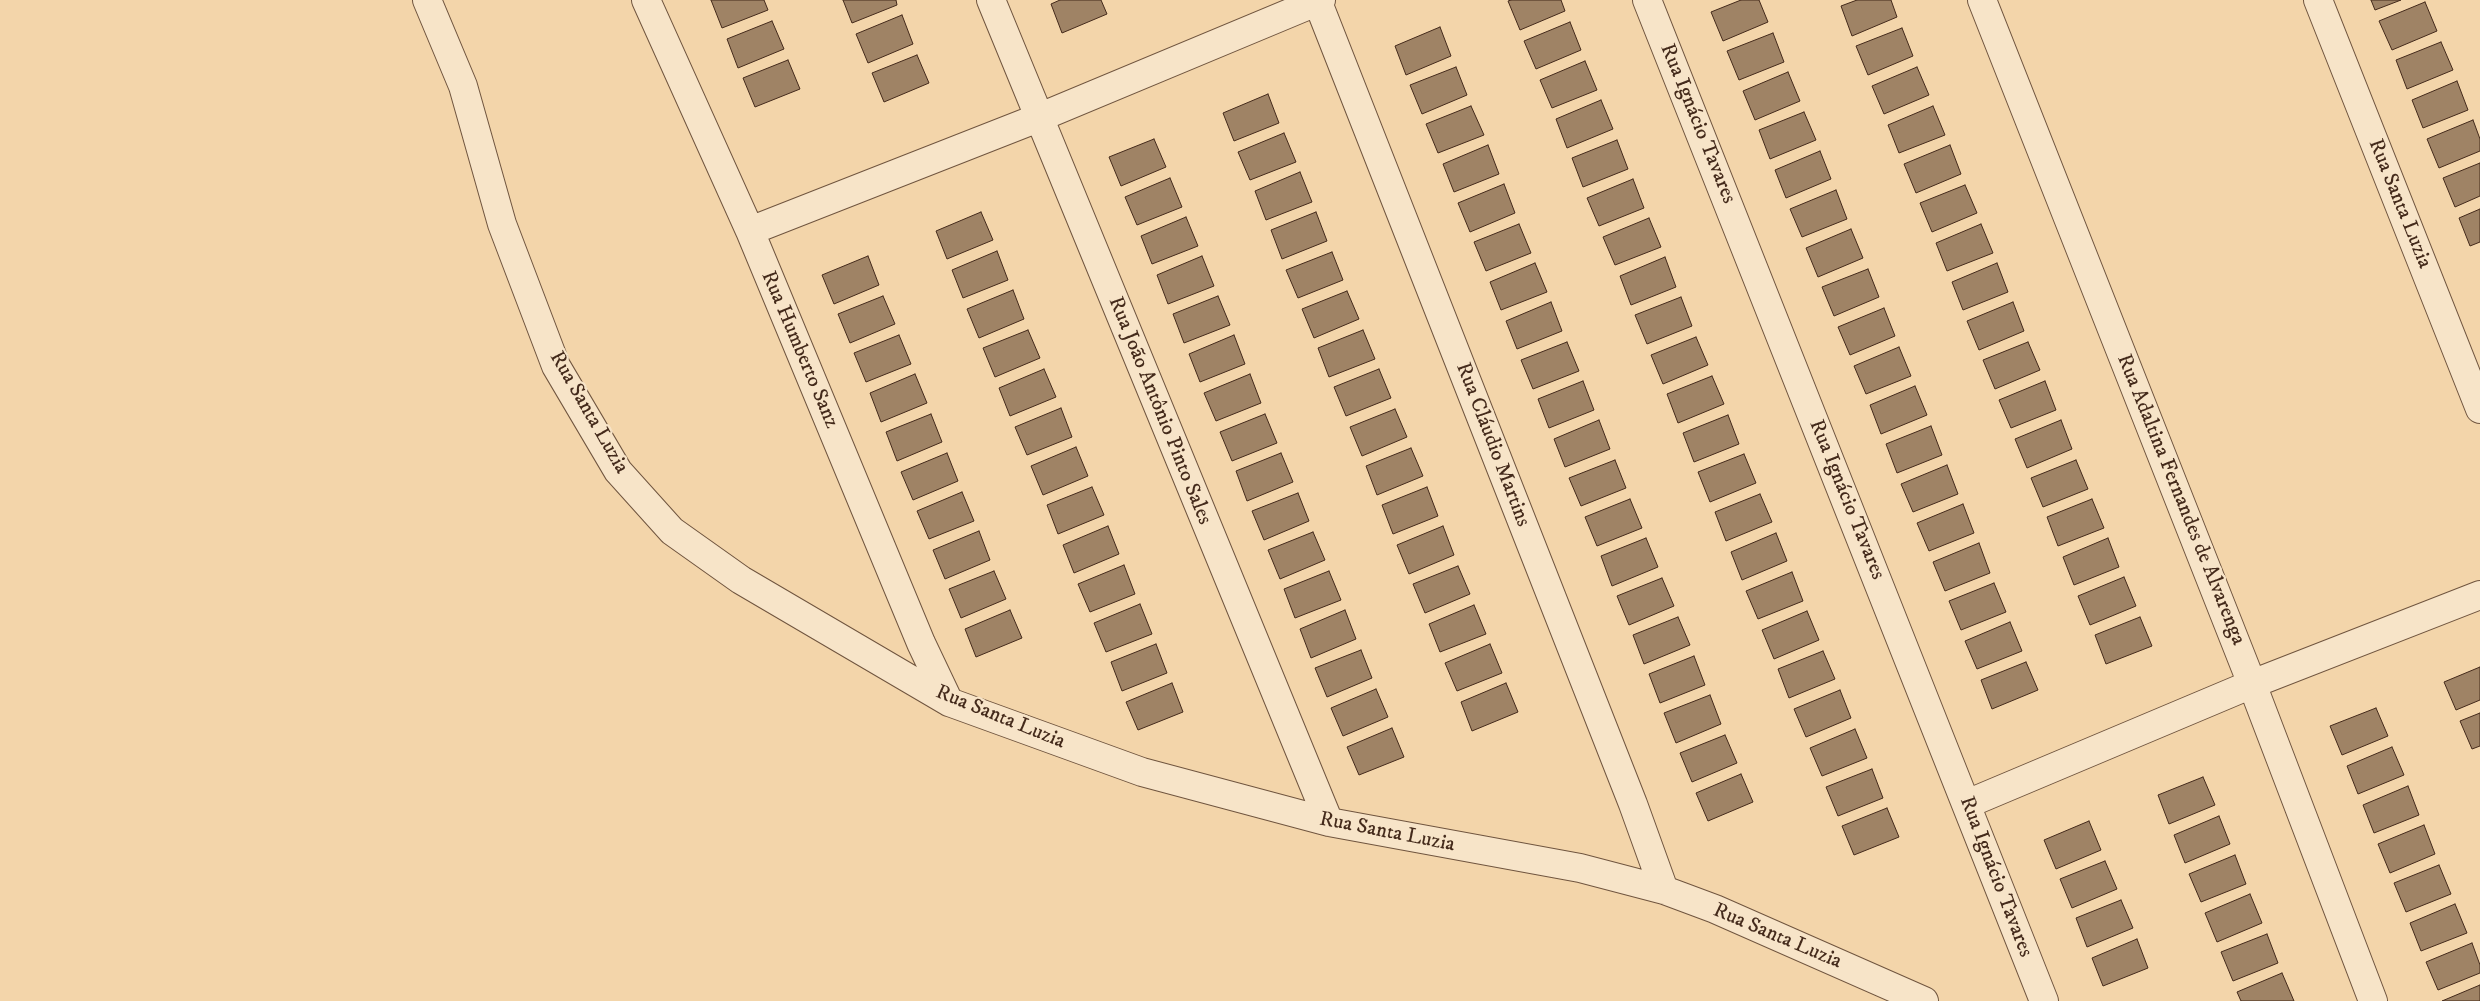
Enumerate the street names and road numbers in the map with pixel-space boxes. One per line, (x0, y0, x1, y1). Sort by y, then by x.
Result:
street label: Rua Ignácio Tavares (1653, 40, 1741, 208)
street label: Rua Santa Luzia (2362, 136, 2436, 272)
street label: Rua Humberto Sanz (754, 268, 844, 432)
street label: Rua João Antônio Pinto Sales (1102, 293, 1216, 529)
street label: Rua Santa Luzia (543, 347, 633, 479)
street label: Rua Adaltina Fernandes de Alvarenga (2110, 351, 2250, 649)
street label: Rua Cláudio Martins (1449, 359, 1535, 531)
street label: Rua Ignácio Tavares (1802, 416, 1890, 584)
street label: Rua Santa Luzia (932, 681, 1068, 755)
street label: Rua Ignácio Tavares (1953, 793, 2037, 961)
street label: Rua Santa Luzia (1317, 808, 1457, 858)
street label: Rua Santa Luzia (1709, 899, 1845, 975)

